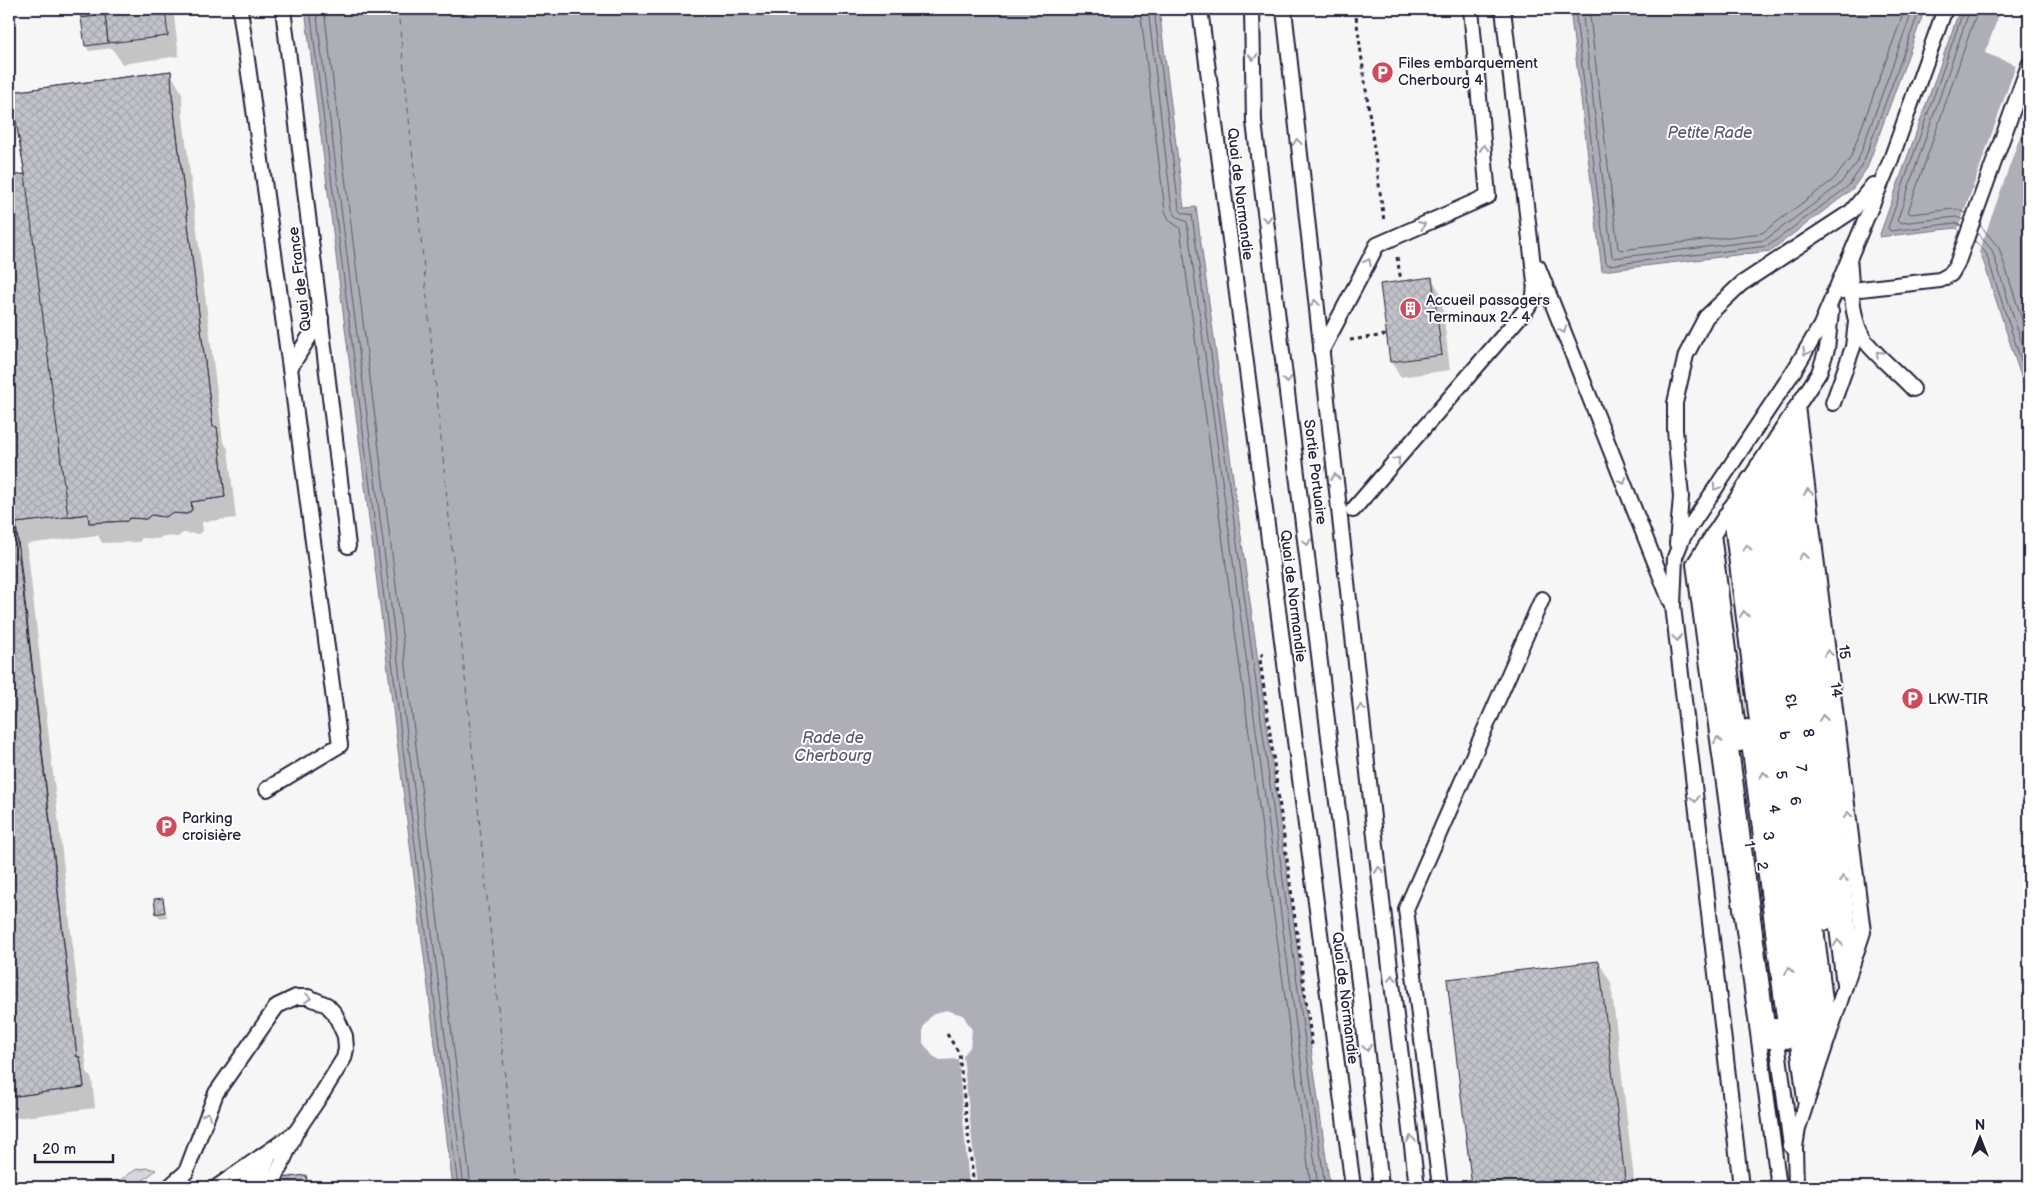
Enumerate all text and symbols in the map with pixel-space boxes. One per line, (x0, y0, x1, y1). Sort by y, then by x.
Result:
one-way arrow (1248, 54, 1258, 62)
place label: Files embarquement Cherbourg 4 (1398, 54, 1538, 90)
parking icon: Files embarquement Cherbourg 4 (1370, 60, 1394, 84)
water label: Petite Rade (1668, 124, 1752, 143)
street label: Quai de Normandie (1222, 127, 1258, 261)
one-way arrow (1292, 138, 1303, 146)
one-way arrow (1478, 144, 1489, 152)
one-way arrow (1261, 215, 1271, 224)
one-way arrow (1417, 221, 1426, 232)
street label: Quai de France (284, 225, 316, 333)
one-way arrow (1362, 258, 1372, 267)
place label: Accueil passagers Terminaux 2 - 4 (1426, 291, 1551, 327)
building icon: Accueil passagers Terminaux 2 - 4 (1398, 297, 1422, 321)
one-way arrow (1310, 299, 1321, 307)
one-way arrow (1557, 325, 1567, 334)
one-way arrow (1802, 346, 1812, 355)
one-way arrow (1876, 351, 1885, 360)
one-way arrow (1281, 377, 1292, 385)
street label: Sortie Portuaire (1299, 418, 1331, 526)
one-way arrow (1391, 456, 1400, 465)
one-way arrow (1330, 473, 1341, 481)
one-way arrow (1617, 476, 1627, 485)
one-way arrow (1713, 481, 1722, 491)
one-way arrow (1803, 488, 1814, 496)
street label: Quai de Normandie (1275, 529, 1311, 663)
one-way arrow (1301, 538, 1312, 546)
one-way arrow (1742, 543, 1753, 551)
one-way arrow (1798, 552, 1809, 560)
one-way arrow (1739, 609, 1750, 617)
one-way arrow (1671, 634, 1682, 642)
street label: 15 (1834, 644, 1854, 660)
one-way arrow (1823, 649, 1834, 657)
street label: 14 (1826, 681, 1846, 699)
parking icon: LKW-TIR (1900, 687, 1924, 711)
place label: LKW-TIR (1928, 690, 1988, 709)
street label: 13 (1782, 692, 1802, 710)
one-way arrow (1356, 704, 1367, 712)
one-way arrow (1818, 713, 1829, 721)
street label: 8 (1798, 727, 1818, 739)
water label: Rade de Cherbourg (794, 729, 872, 766)
street label: 9 (1776, 730, 1796, 740)
one-way arrow (1713, 736, 1724, 744)
street label: 7 (1791, 763, 1811, 773)
street label: 5 (1771, 770, 1791, 780)
one-way arrow (1759, 771, 1770, 779)
street label: 6 (1785, 795, 1805, 807)
one-way arrow (1689, 796, 1700, 804)
street label: 4 (1764, 803, 1784, 815)
place label: Parking croisière (182, 809, 241, 845)
one-way arrow (1843, 810, 1854, 818)
parking icon: Parking croisière (154, 815, 178, 839)
street label: 3 (1758, 830, 1778, 842)
street label: 1 (1739, 840, 1759, 848)
street label: 2 (1752, 860, 1772, 872)
one-way arrow (1374, 866, 1385, 874)
one-way arrow (1838, 875, 1849, 883)
street label: Quai de Normandie (1327, 931, 1363, 1065)
one-way arrow (1833, 938, 1844, 946)
one-way arrow (1784, 967, 1795, 975)
one-way arrow (1387, 973, 1398, 981)
one-way arrow (303, 993, 312, 1003)
one-way arrow (1361, 1044, 1372, 1052)
one-way arrow (201, 1111, 211, 1120)
north arrow (1956, 1114, 2006, 1164)
text: N (1975, 1117, 1985, 1134)
scale bar (35, 1131, 112, 1163)
one-way arrow (1406, 1135, 1417, 1143)
text: 20 m (42, 1140, 76, 1159)

